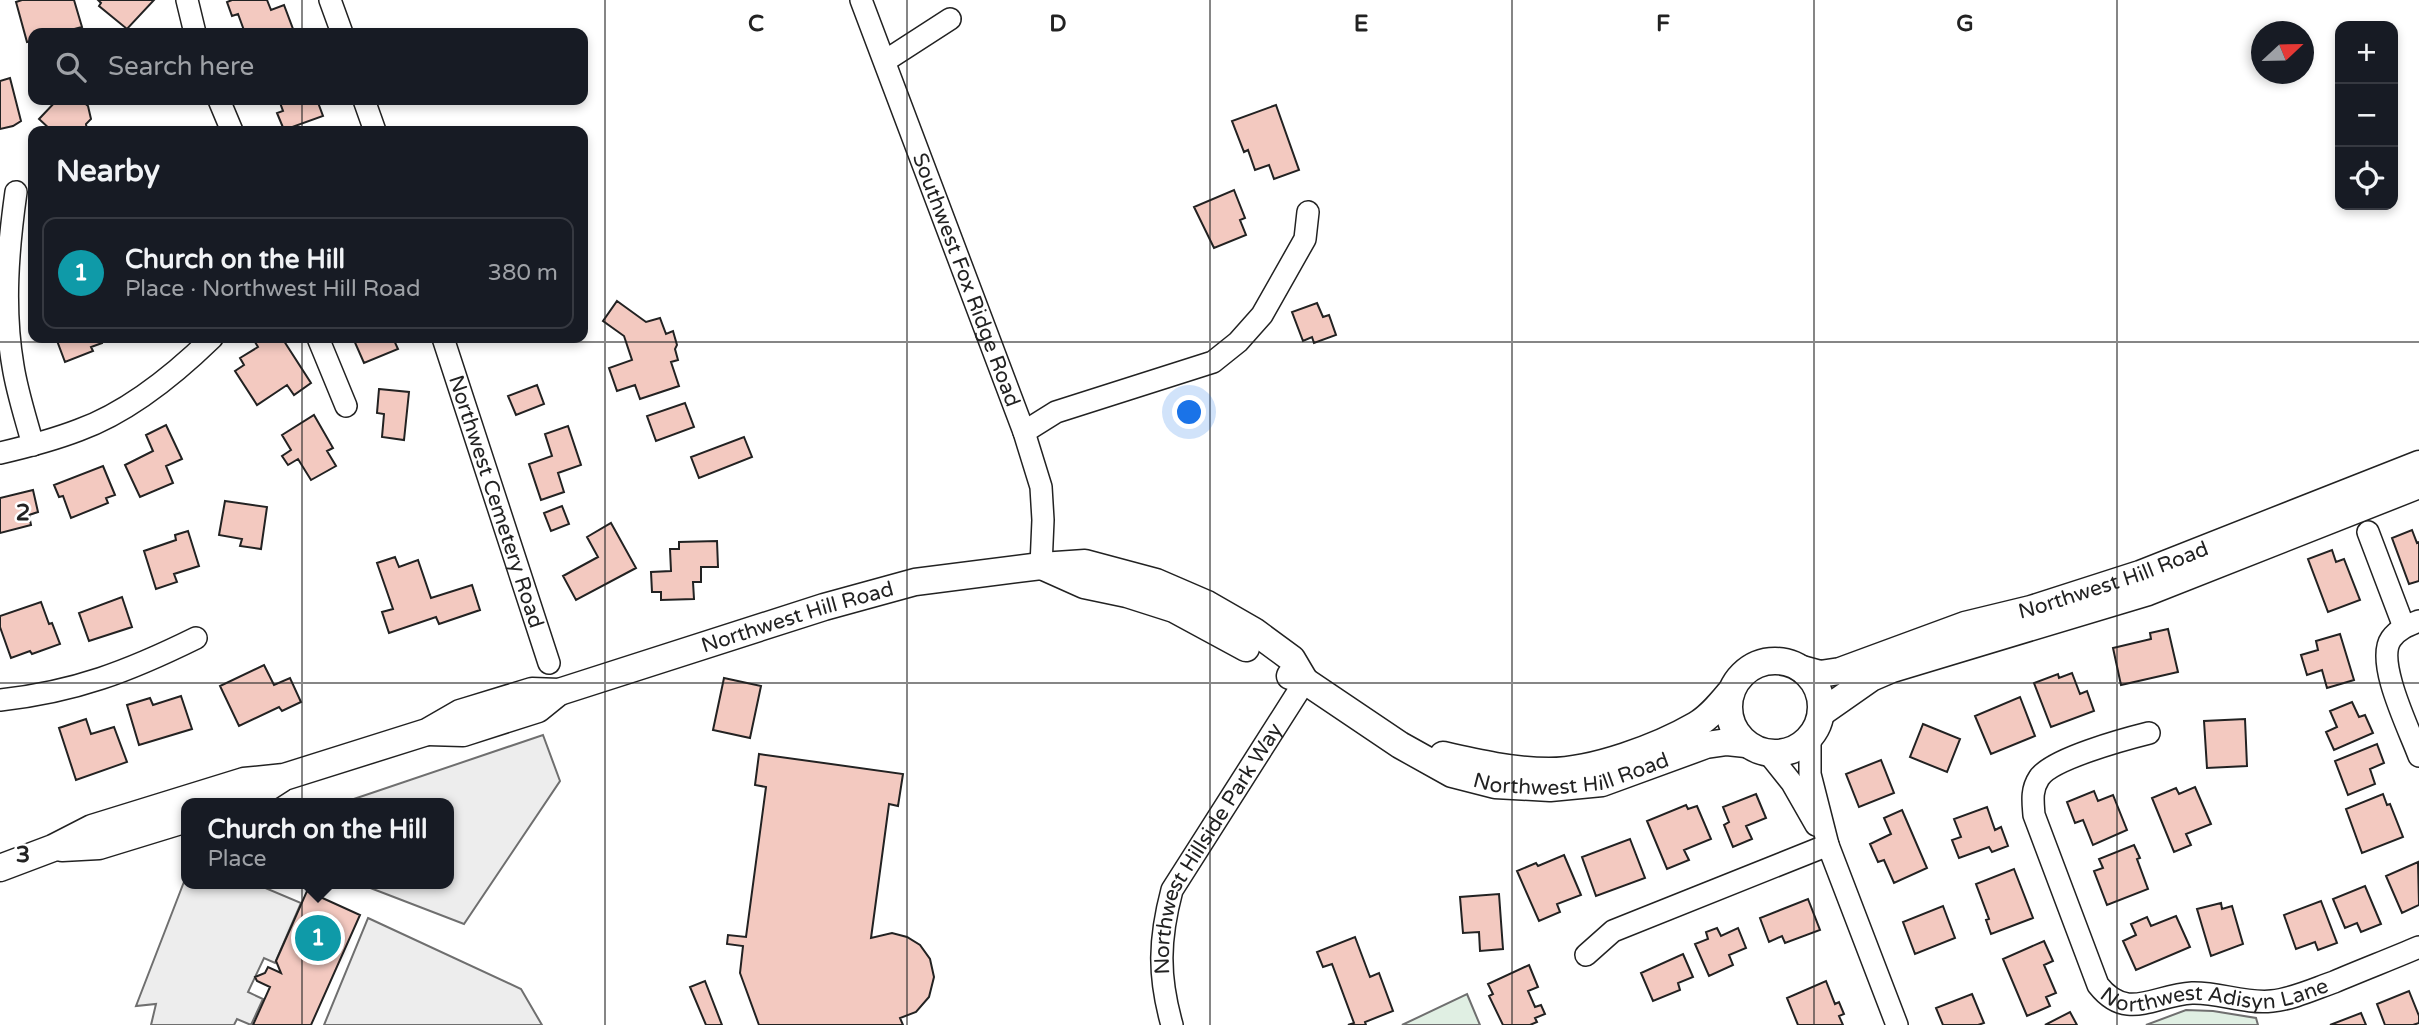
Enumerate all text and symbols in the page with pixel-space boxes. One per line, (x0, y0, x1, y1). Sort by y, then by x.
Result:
text: C (748, 10, 764, 38)
text: D (1049, 10, 1067, 38)
text: E (1354, 10, 1368, 38)
text: F (1656, 10, 1670, 38)
text: G (1956, 10, 1974, 38)
north arrow (2251, 21, 2314, 84)
map controls (2335, 21, 2398, 210)
button: + (2335, 21, 2398, 84)
search box (28, 28, 588, 105)
icon: search (52, 48, 90, 86)
text: Search here (108, 51, 254, 82)
button: − (2335, 84, 2398, 147)
button: locate (2335, 147, 2398, 210)
street label: Southwest Fox Ridge Road (907, 149, 1026, 410)
text: Nearby (56, 153, 160, 190)
text: Church on the Hill (125, 244, 345, 275)
text: 1 (74, 259, 88, 287)
text: 380 m (488, 259, 558, 287)
text: Place · Northwest Hill Road (125, 275, 421, 303)
street label: Northwest Cemetery Road (443, 372, 549, 631)
your location (1172, 395, 1206, 429)
text: 2 (16, 499, 30, 527)
street label: Northwest Hill Road (2016, 536, 2212, 624)
street label: Northwest Hill Road (698, 576, 896, 658)
street label: Northwest Hillside Park Way (1149, 718, 1288, 975)
street label: Northwest Hill Road (1471, 747, 1672, 801)
popup (181, 798, 454, 889)
text: Church on the Hill (207, 814, 428, 845)
text: 3 (16, 841, 30, 869)
text: Place (207, 845, 267, 873)
pin: 1 (295, 912, 341, 964)
street label: Northwest Adisyn Lane (2095, 973, 2332, 1017)

